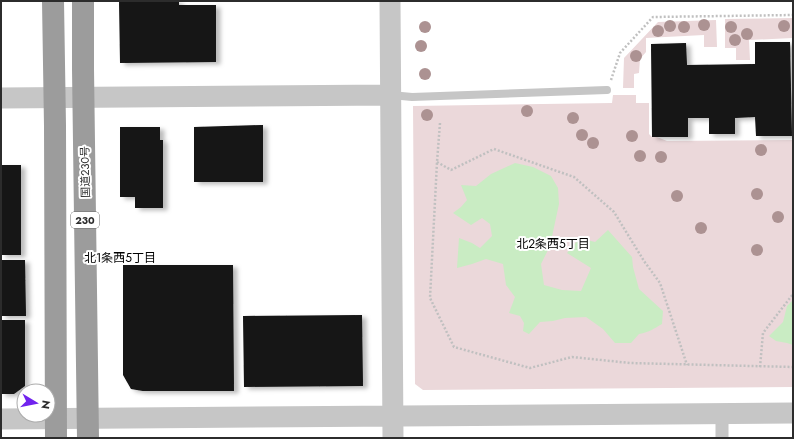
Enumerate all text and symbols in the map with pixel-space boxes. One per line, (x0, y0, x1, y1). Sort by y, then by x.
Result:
street label: 国道230号 (77, 146, 93, 198)
road number: 230 (71, 212, 99, 228)
district label: 北2条西5丁目 (516, 235, 590, 253)
district label: 北1条西5丁目 (84, 249, 156, 267)
north arrow (16, 383, 56, 423)
text: N (37, 399, 54, 410)

